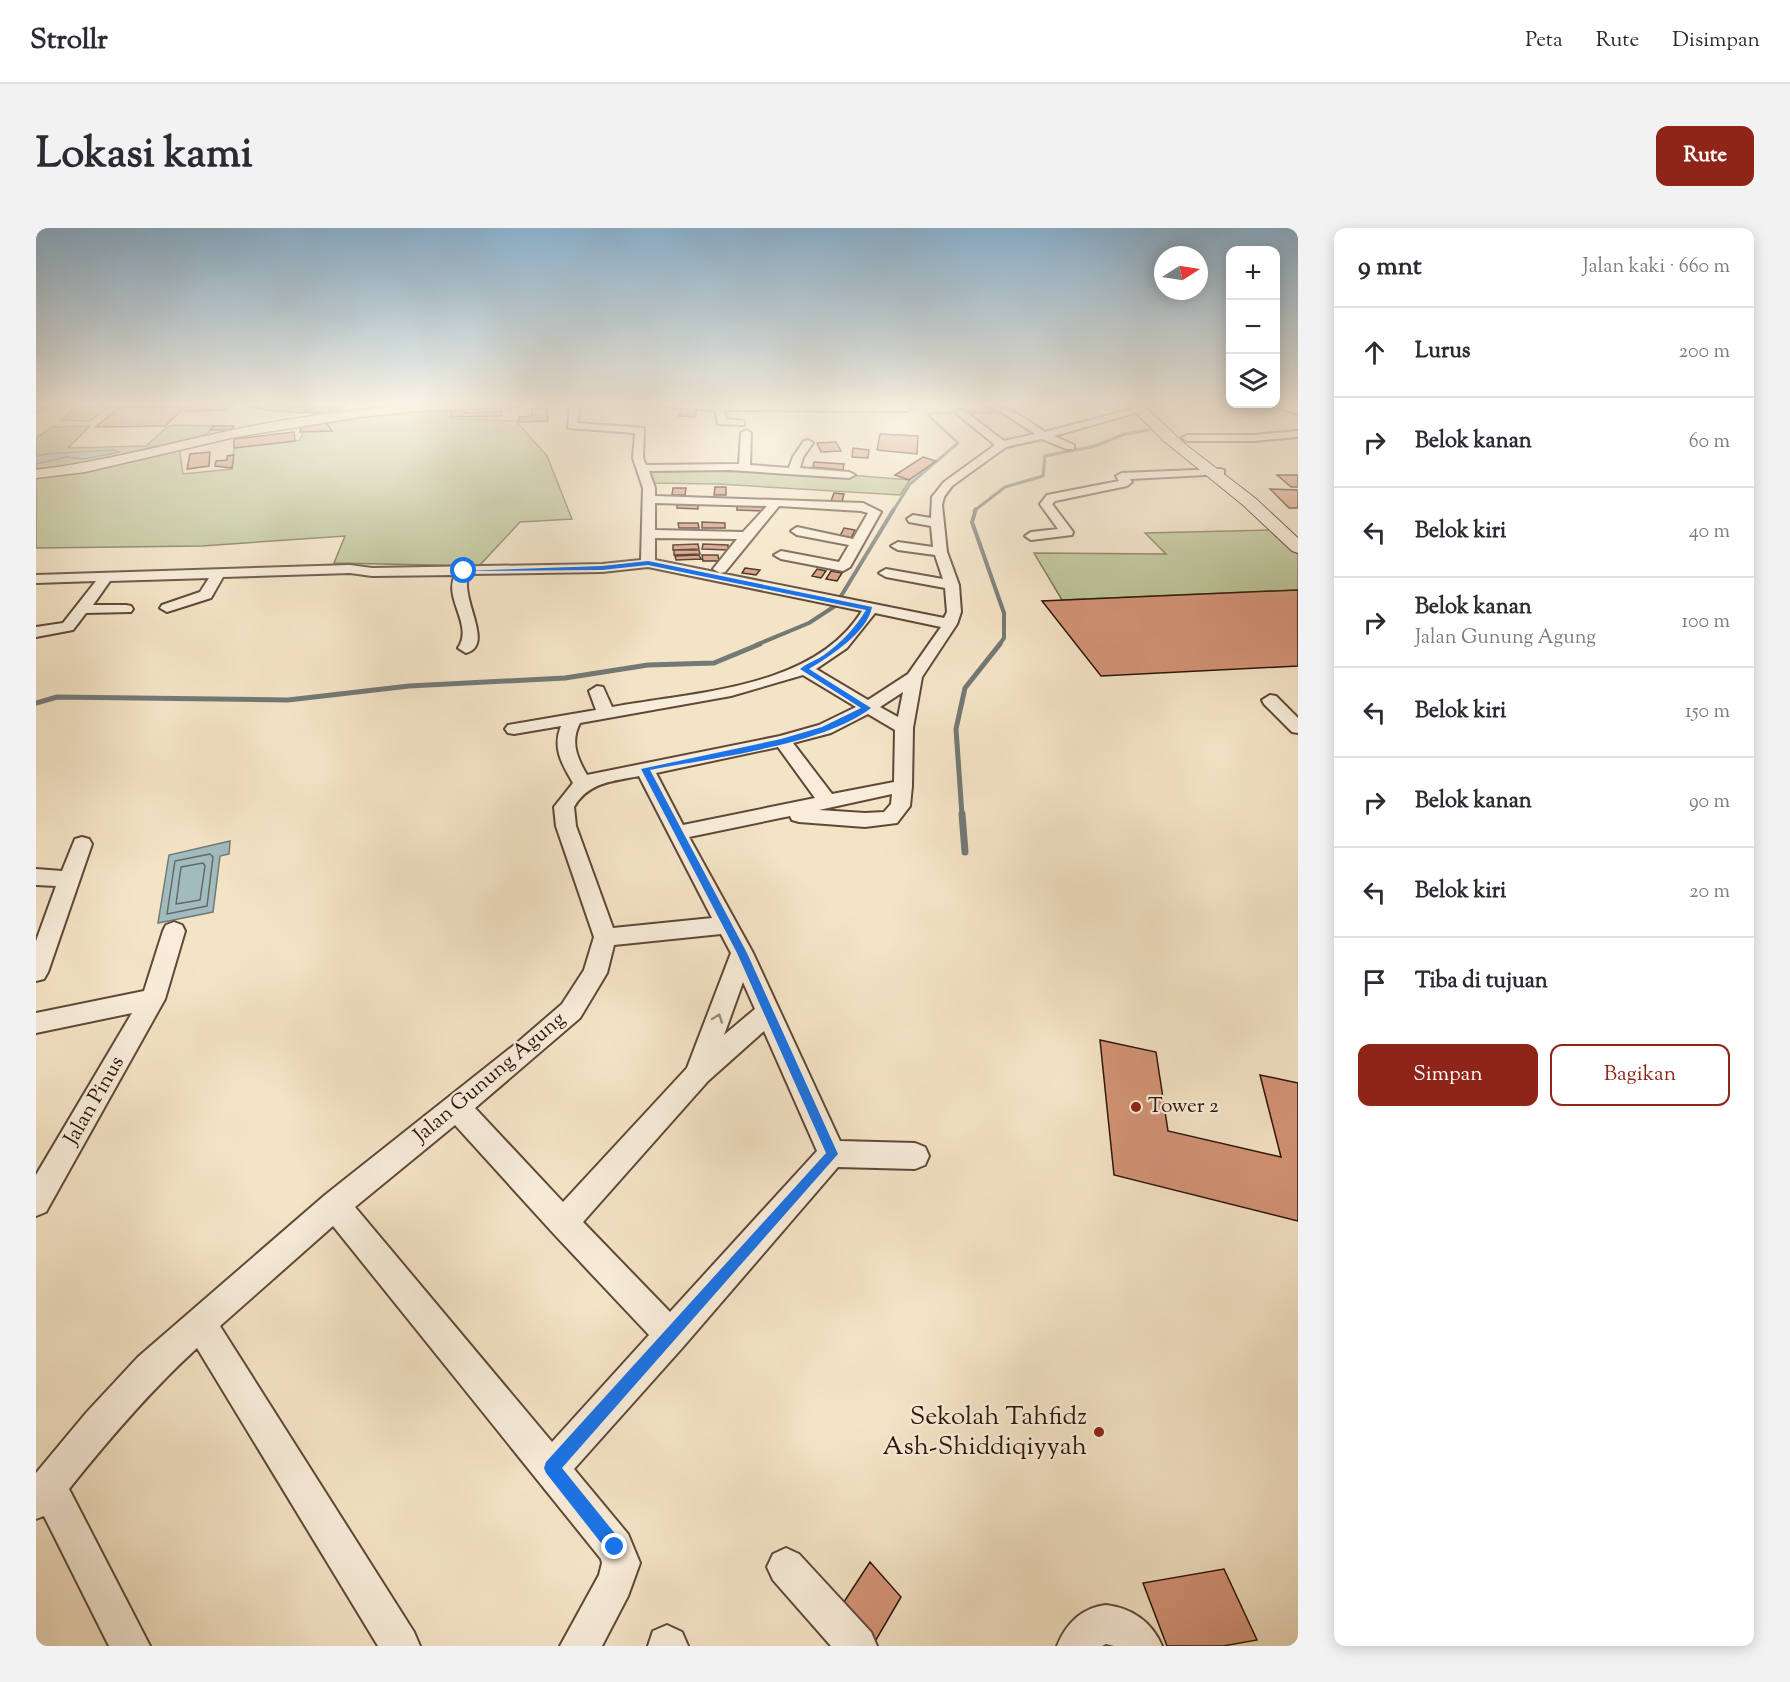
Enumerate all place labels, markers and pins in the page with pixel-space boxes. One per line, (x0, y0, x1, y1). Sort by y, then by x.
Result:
place label: Tower 2 (1148, 1092, 1219, 1122)
marker: Tower 2 (1129, 1100, 1143, 1114)
place label: Sekolah Tahfidz Ash-Shiddiqiyyah (883, 1399, 1087, 1466)
marker: Sekolah Tahfidz Ash-Shiddiqiyyah (1092, 1425, 1106, 1439)

